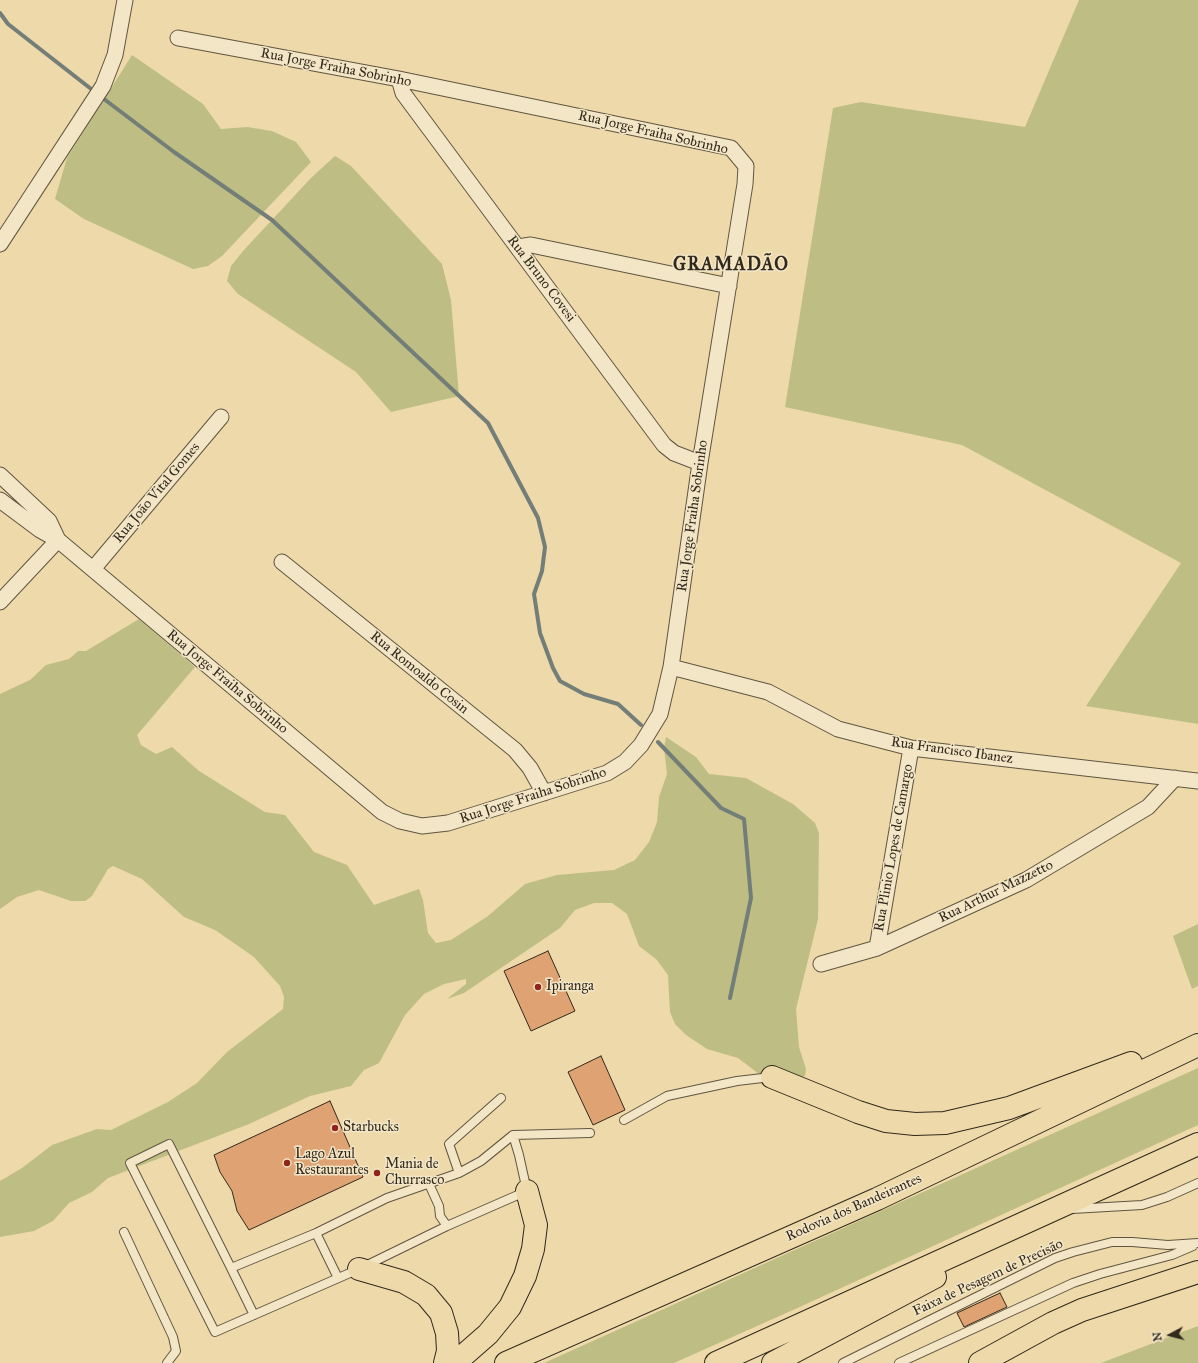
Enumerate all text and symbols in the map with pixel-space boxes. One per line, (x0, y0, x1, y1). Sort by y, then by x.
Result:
street label: Rua Jorge Fraiha Sobrinho (259, 45, 413, 91)
street label: Rua Jorge Fraiha Sobrinho (576, 108, 730, 158)
street label: Rua Bruno Covesi (503, 233, 579, 325)
district label: GRAMADÃO (673, 255, 789, 277)
street label: Rua João Vital Gomes (110, 439, 204, 547)
street label: Rua Jorge Fraiha Sobrinho (674, 439, 712, 593)
street label: Rua Jorge Fraiha Sobrinho (163, 626, 291, 738)
street label: Rua Romoaldo Cosin (366, 628, 472, 718)
street label: Rua Francisco Ibanez (890, 734, 1014, 768)
street label: Rua Plinio Lopes de Camargo (871, 763, 917, 933)
street label: Rua Jorge Fraiha Sobrinho (458, 764, 608, 828)
street label: Rua Arthur Mazzetto (936, 857, 1056, 927)
place label: Ipiranga (546, 979, 594, 995)
marker: Ipiranga (533, 982, 543, 992)
place label: Starbucks (343, 1120, 399, 1136)
marker: Starbucks (330, 1123, 340, 1133)
place label: Lago Azul Restaurantes (295, 1147, 369, 1180)
place label: Mania de Churrasco (385, 1157, 444, 1190)
marker: Lago Azul Restaurantes (282, 1158, 292, 1168)
marker: Mania de Churrasco (372, 1168, 382, 1178)
street label: Rodovia dos Bandeirantes (784, 1170, 924, 1246)
street label: Faixa de Pesagem de Precisão (910, 1236, 1066, 1320)
north arrow (1150, 1315, 1190, 1355)
text: N (1151, 1331, 1165, 1342)

